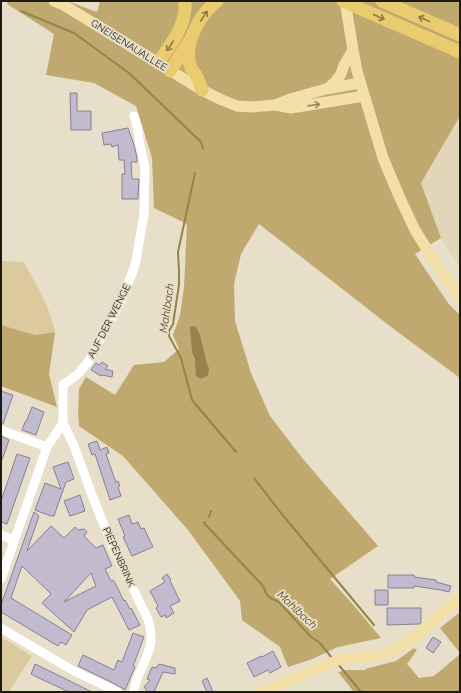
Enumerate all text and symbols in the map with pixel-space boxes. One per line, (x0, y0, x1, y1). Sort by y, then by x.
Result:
one-way arrow (200, 10, 208, 21)
one-way arrow (373, 13, 385, 21)
one-way arrow (419, 15, 431, 22)
street label: GNEISENAUALLEE (89, 17, 169, 73)
one-way arrow (165, 40, 173, 52)
one-way arrow (307, 101, 320, 109)
street label: AUF DER WENGE (86, 282, 132, 360)
water label: Mahlbach (157, 282, 177, 334)
street label: PIEPENBRINK (101, 525, 137, 589)
water label: Mahlbach (274, 588, 320, 632)

